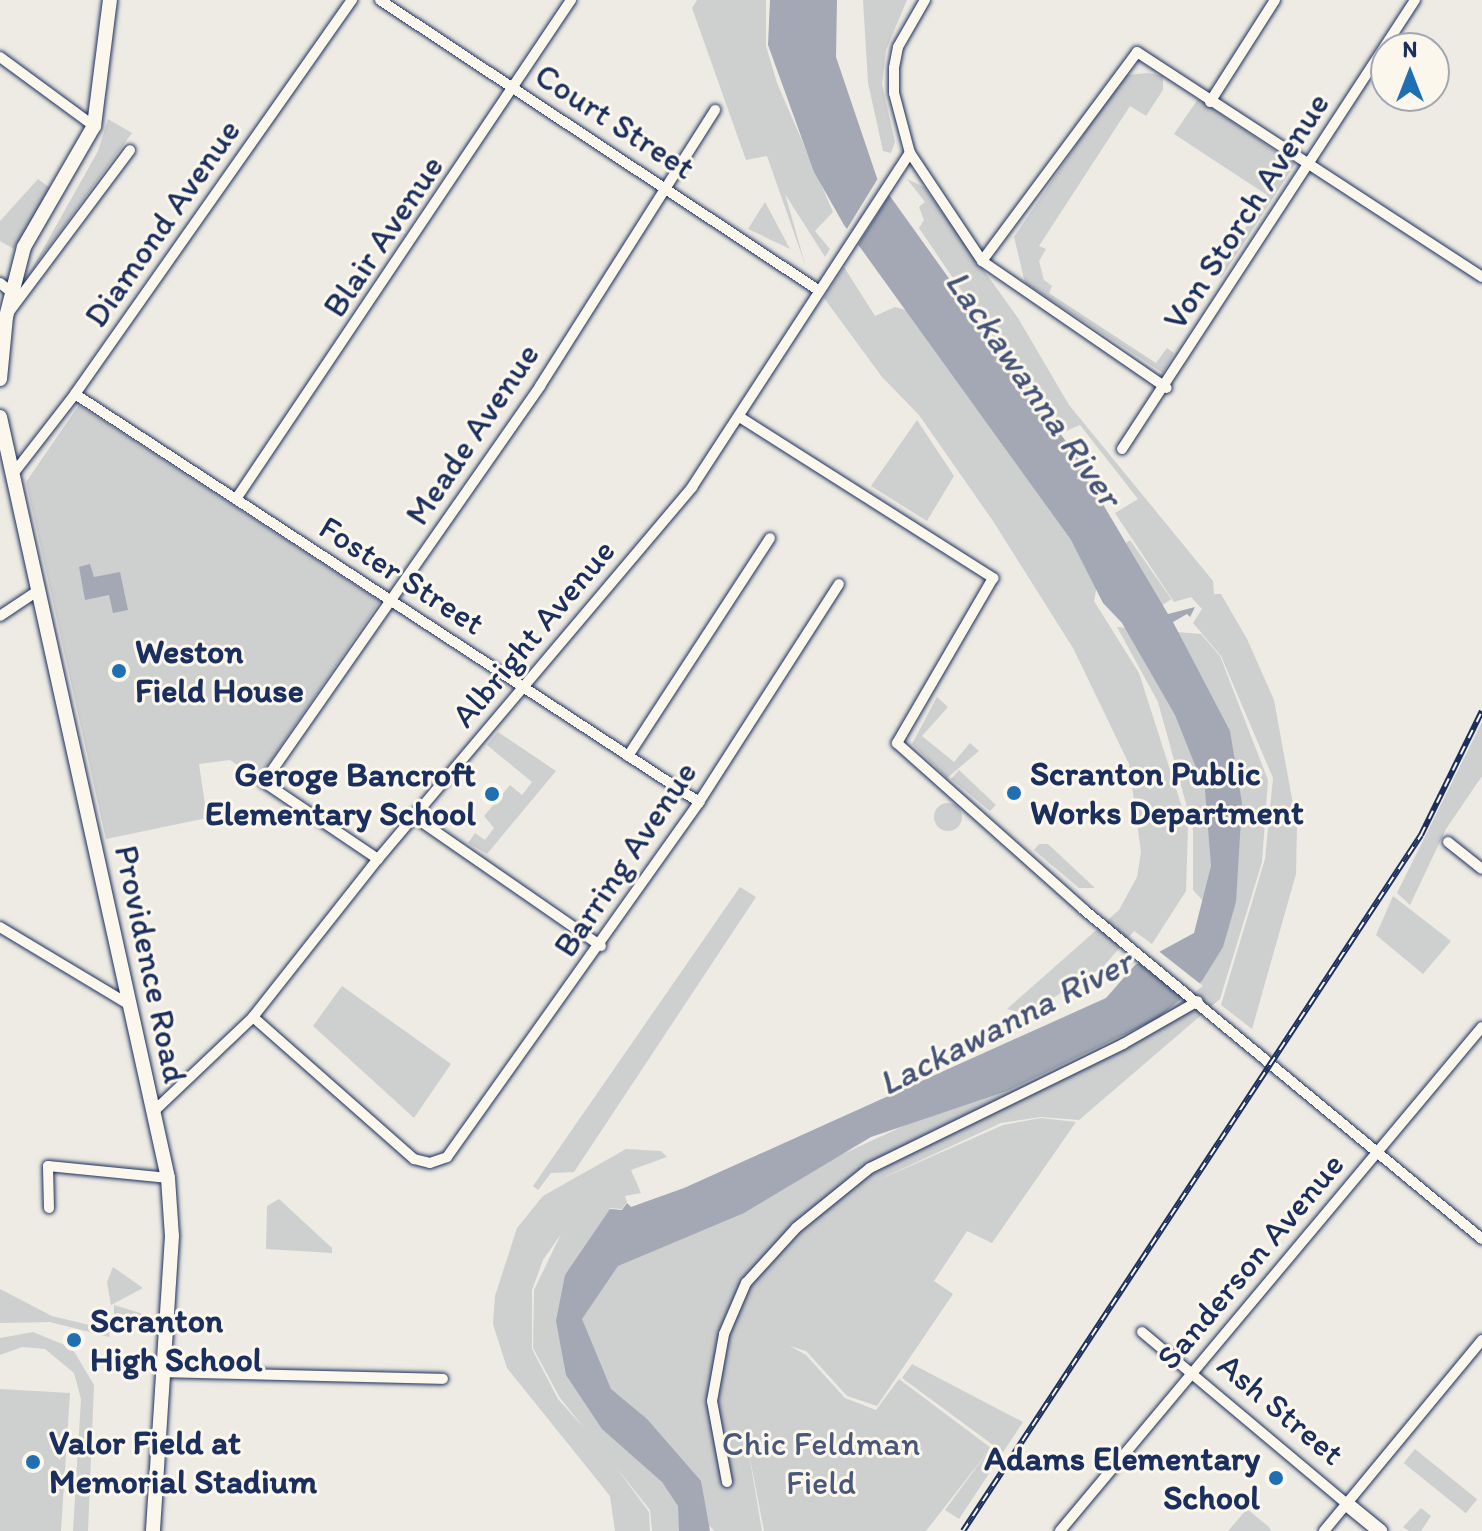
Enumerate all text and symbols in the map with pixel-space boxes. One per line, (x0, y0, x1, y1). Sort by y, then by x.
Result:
north arrow (1370, 32, 1450, 112)
text: N (1403, 36, 1417, 63)
street label: Court Street (528, 54, 702, 188)
street label: Von Storch Avenue (1154, 85, 1338, 337)
street label: Diamond Avenue (75, 111, 249, 335)
street label: Blair Avenue (314, 148, 452, 324)
water label: Lackawanna River (937, 262, 1131, 514)
street label: Meade Avenue (397, 336, 547, 532)
street label: Foster Street (312, 506, 492, 644)
street label: Albright Avenue (443, 531, 623, 735)
place label: Weston Field House (135, 631, 304, 710)
marker: Weston Field House (110, 662, 128, 680)
place label: Scranton Public Works Department (1030, 753, 1304, 832)
place label: Geroge Bancroft Elementary School (205, 754, 476, 834)
street label: Barring Avenue (545, 754, 705, 964)
marker: Scranton Public Works Department (1005, 784, 1023, 802)
marker: Geroge Bancroft Elementary School (483, 785, 501, 803)
street label: Providence Road (106, 842, 196, 1086)
water label: Lackawanna River (871, 940, 1139, 1104)
street label: Sanderson Avenue (1148, 1145, 1352, 1377)
place label: Scranton High School (90, 1300, 261, 1380)
marker: Scranton High School (65, 1331, 83, 1349)
street label: Ash Street (1210, 1345, 1352, 1473)
place label: Valor Field at Memorial Stadium (49, 1422, 318, 1502)
park label: Chic Feldman Field (723, 1423, 919, 1502)
place label: Adams Elementary School (985, 1438, 1260, 1518)
marker: Valor Field at Memorial Stadium (24, 1453, 42, 1471)
marker: Adams Elementary School (1267, 1469, 1285, 1487)

